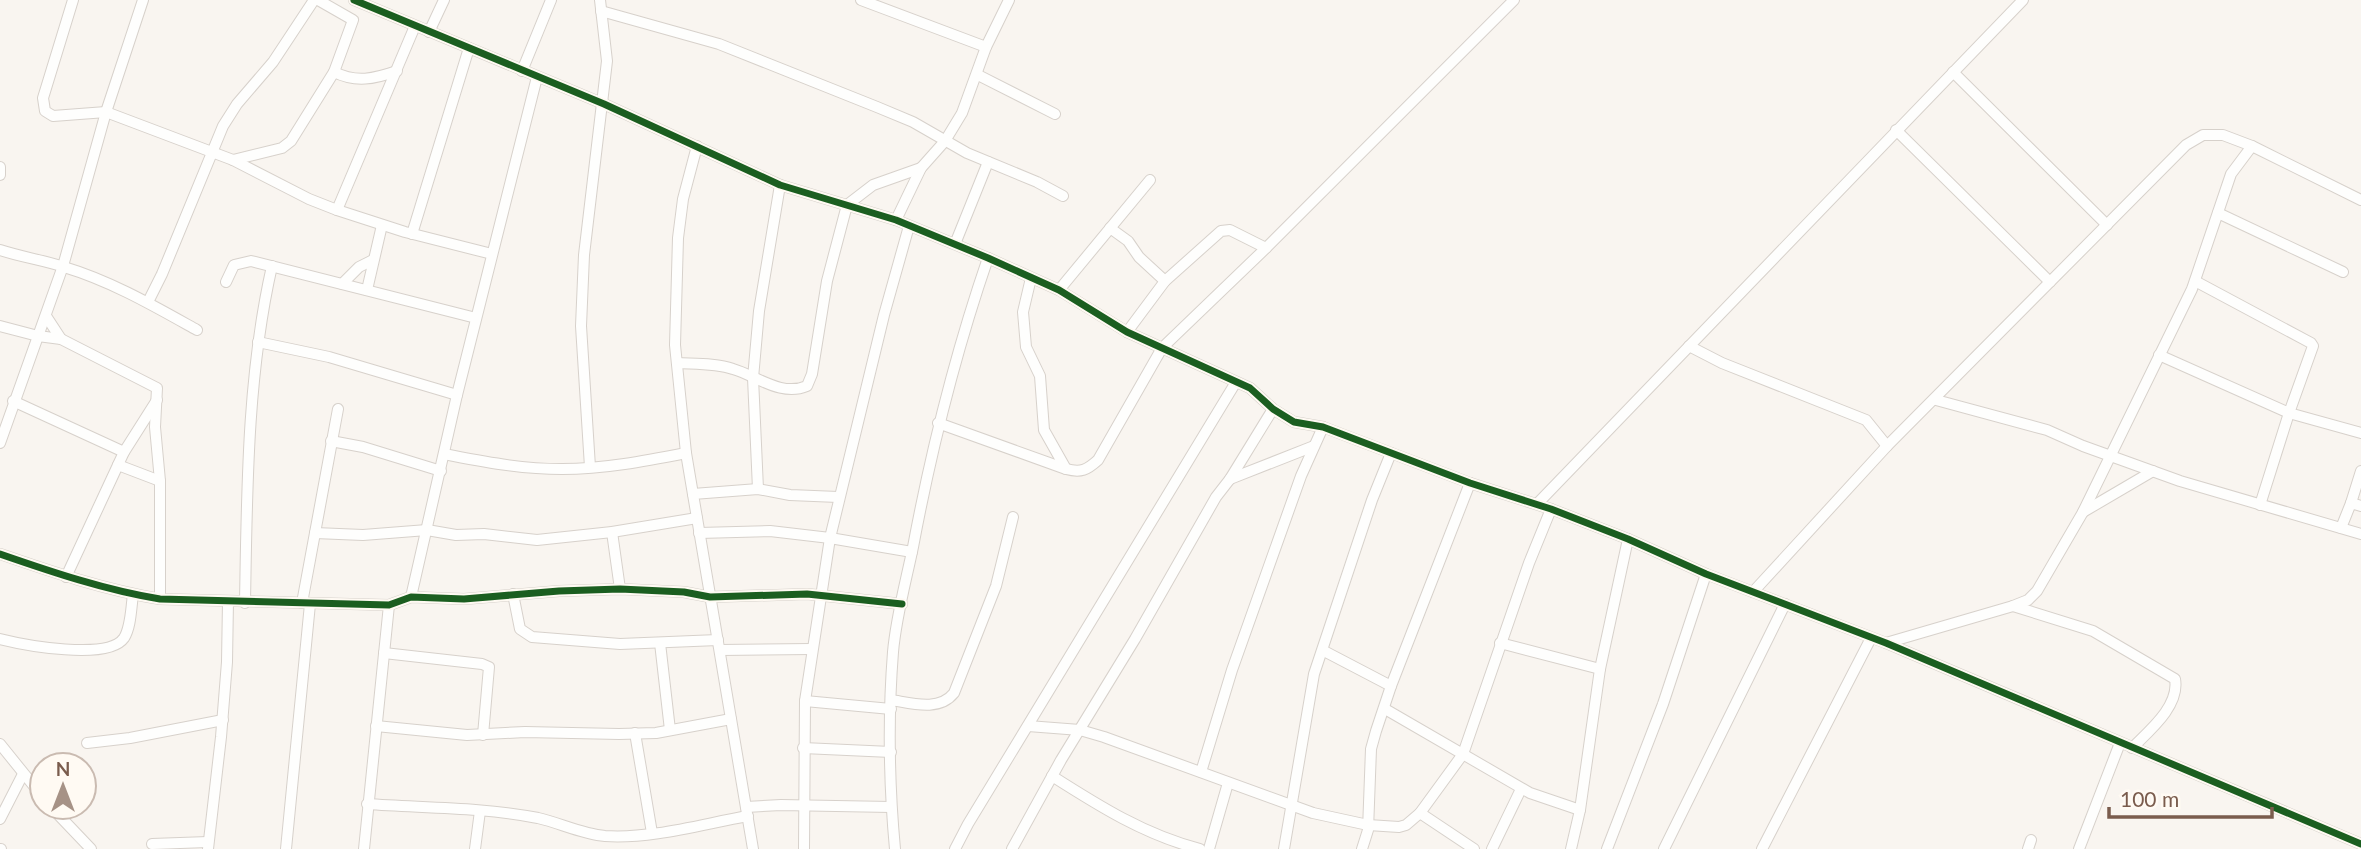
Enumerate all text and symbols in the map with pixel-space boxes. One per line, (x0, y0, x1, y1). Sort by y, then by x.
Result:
north arrow (28, 751, 98, 821)
text: N (56, 757, 70, 780)
scale bar (2109, 776, 2272, 820)
text: 100 m (2120, 786, 2179, 811)

